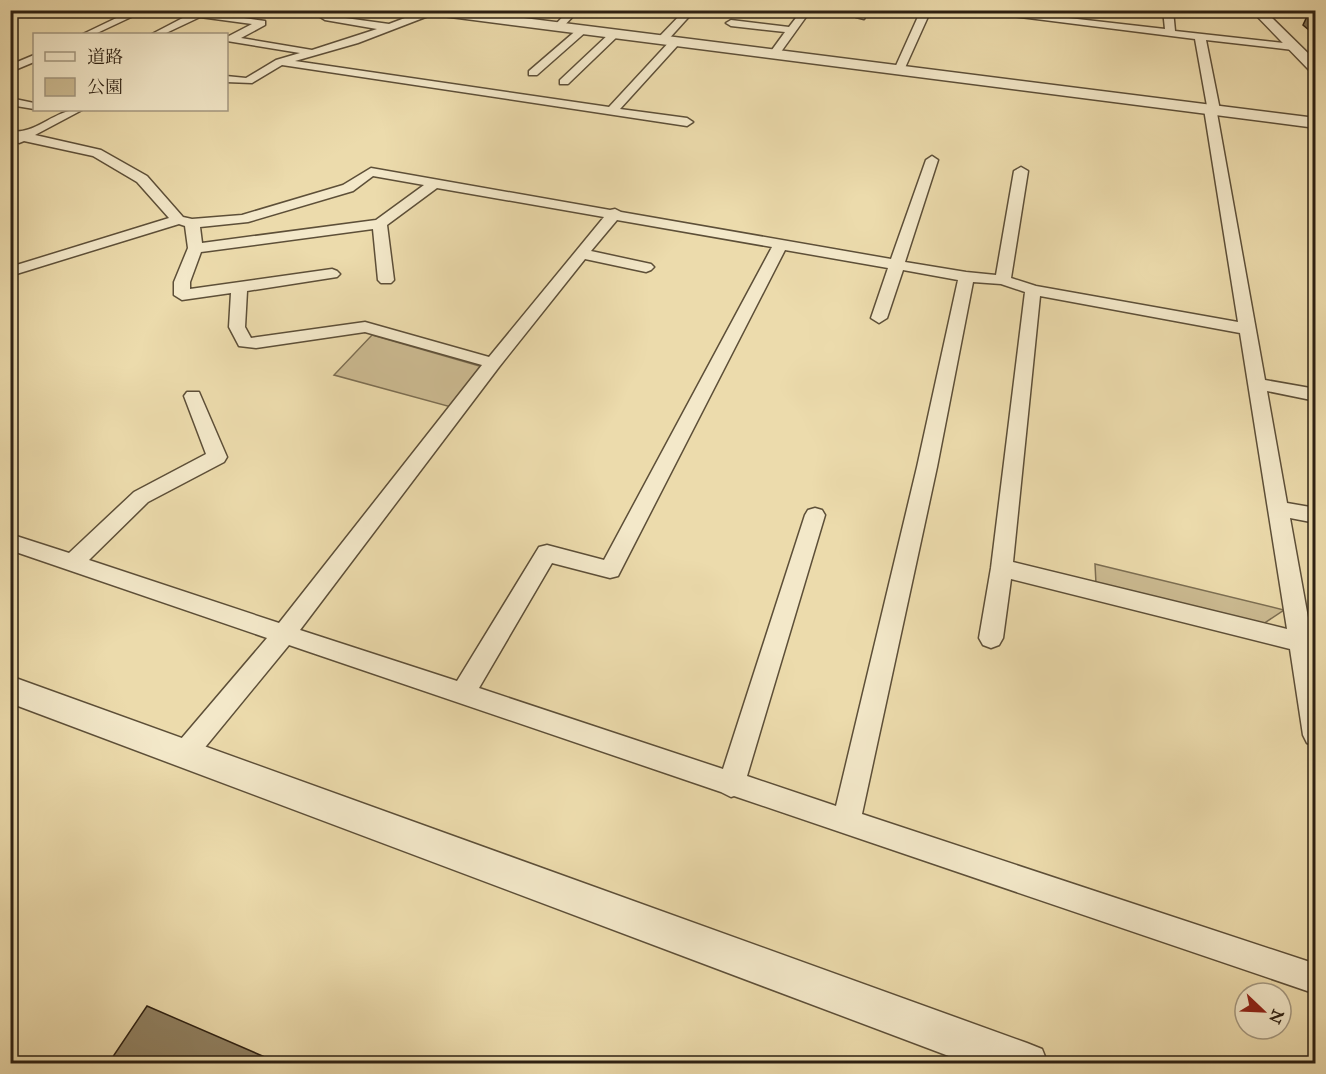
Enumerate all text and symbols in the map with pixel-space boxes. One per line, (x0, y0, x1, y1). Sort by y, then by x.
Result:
legend (33, 33, 228, 111)
text: 道路 (87, 46, 123, 68)
text: 公園 (87, 76, 123, 98)
north arrow (1233, 981, 1293, 1041)
text: N (1265, 1007, 1288, 1027)

